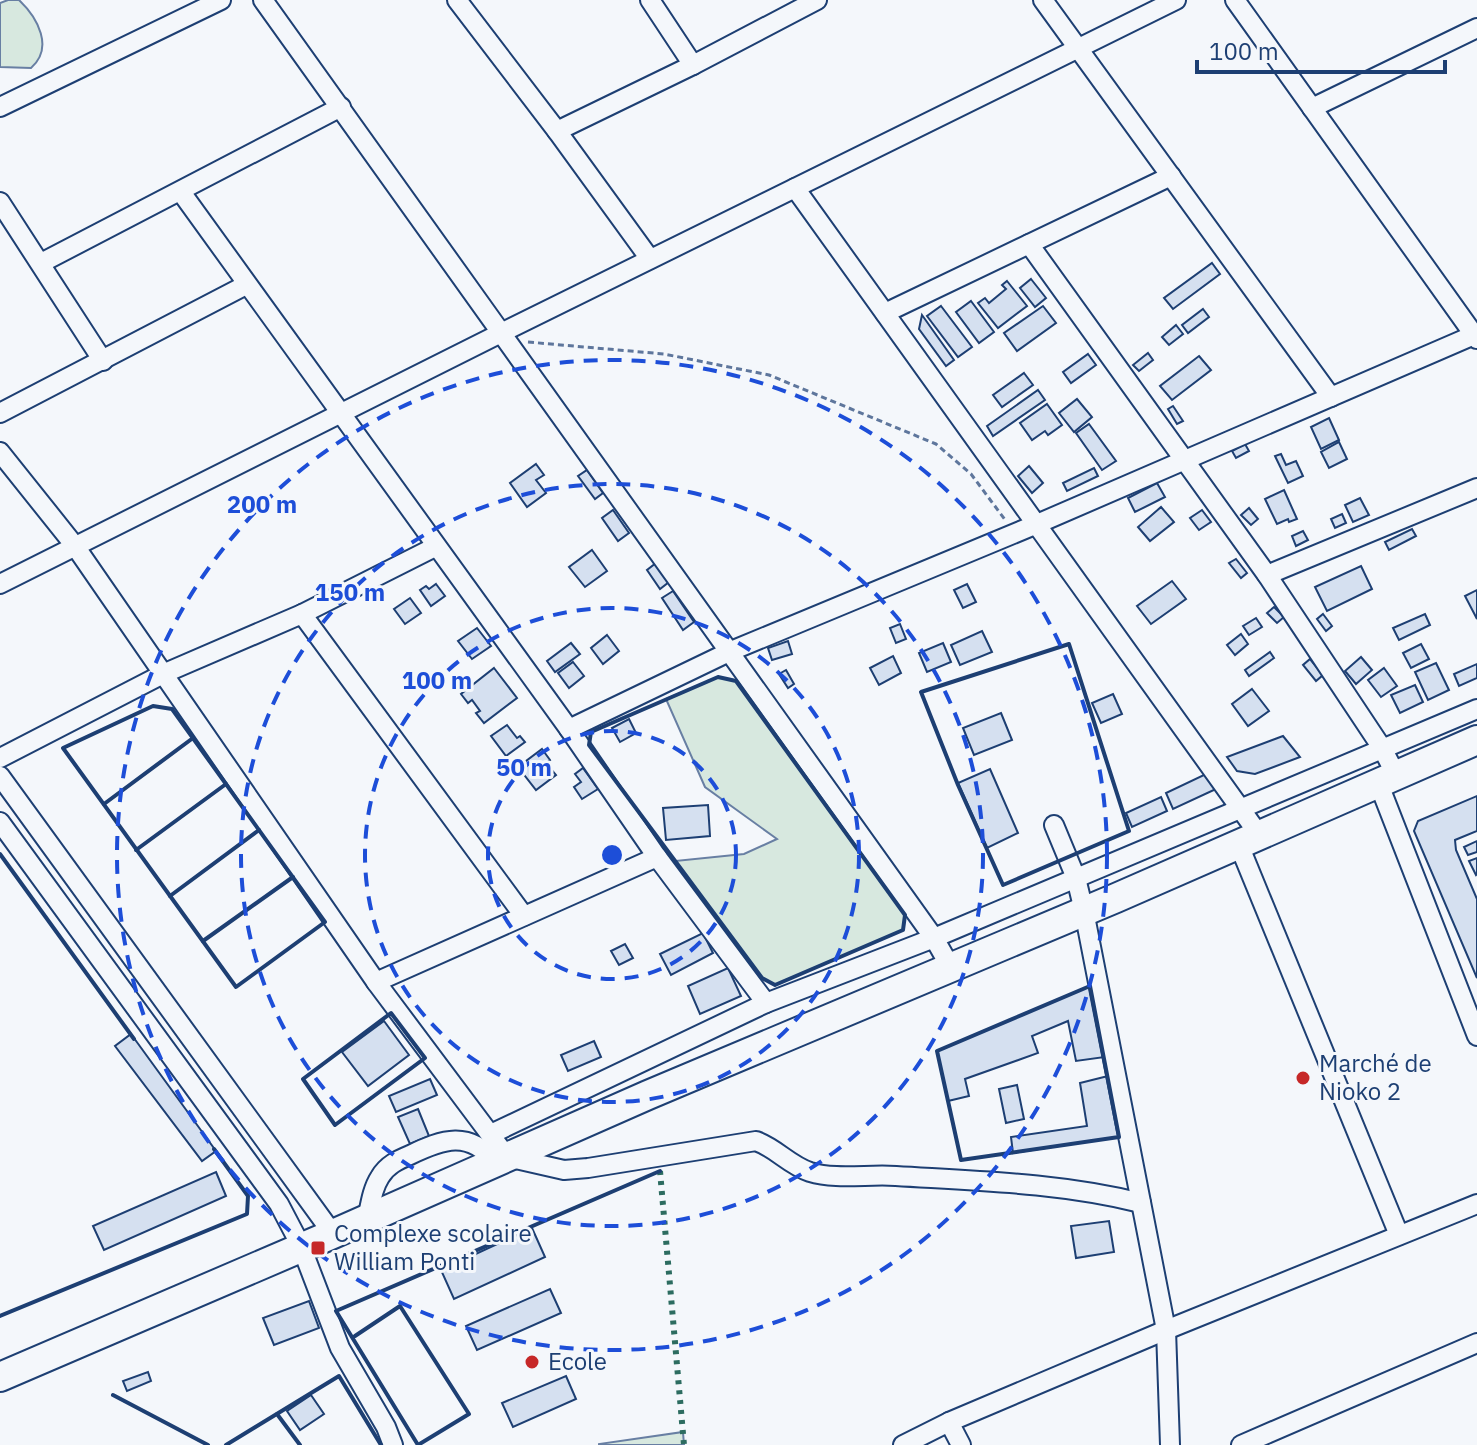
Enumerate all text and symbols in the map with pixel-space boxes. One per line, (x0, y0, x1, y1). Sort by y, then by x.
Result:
scale bar (1197, 24, 1445, 74)
text: 100 m (1209, 35, 1279, 67)
text: 200 m (227, 488, 297, 520)
text: 150 m (315, 576, 385, 608)
text: 100 m (402, 664, 472, 696)
text: 50 m (496, 751, 552, 783)
centre of rings (598, 841, 626, 869)
place label: Marché de Nioko 2 (1319, 1047, 1432, 1107)
marker: Marché de Nioko 2 (1294, 1069, 1312, 1087)
place label: Complexe scolaire William Ponti (334, 1217, 532, 1277)
marker: Complexe scolaire William Ponti (309, 1239, 327, 1257)
place label: Ecole (548, 1345, 607, 1377)
marker: Ecole (523, 1353, 541, 1371)

